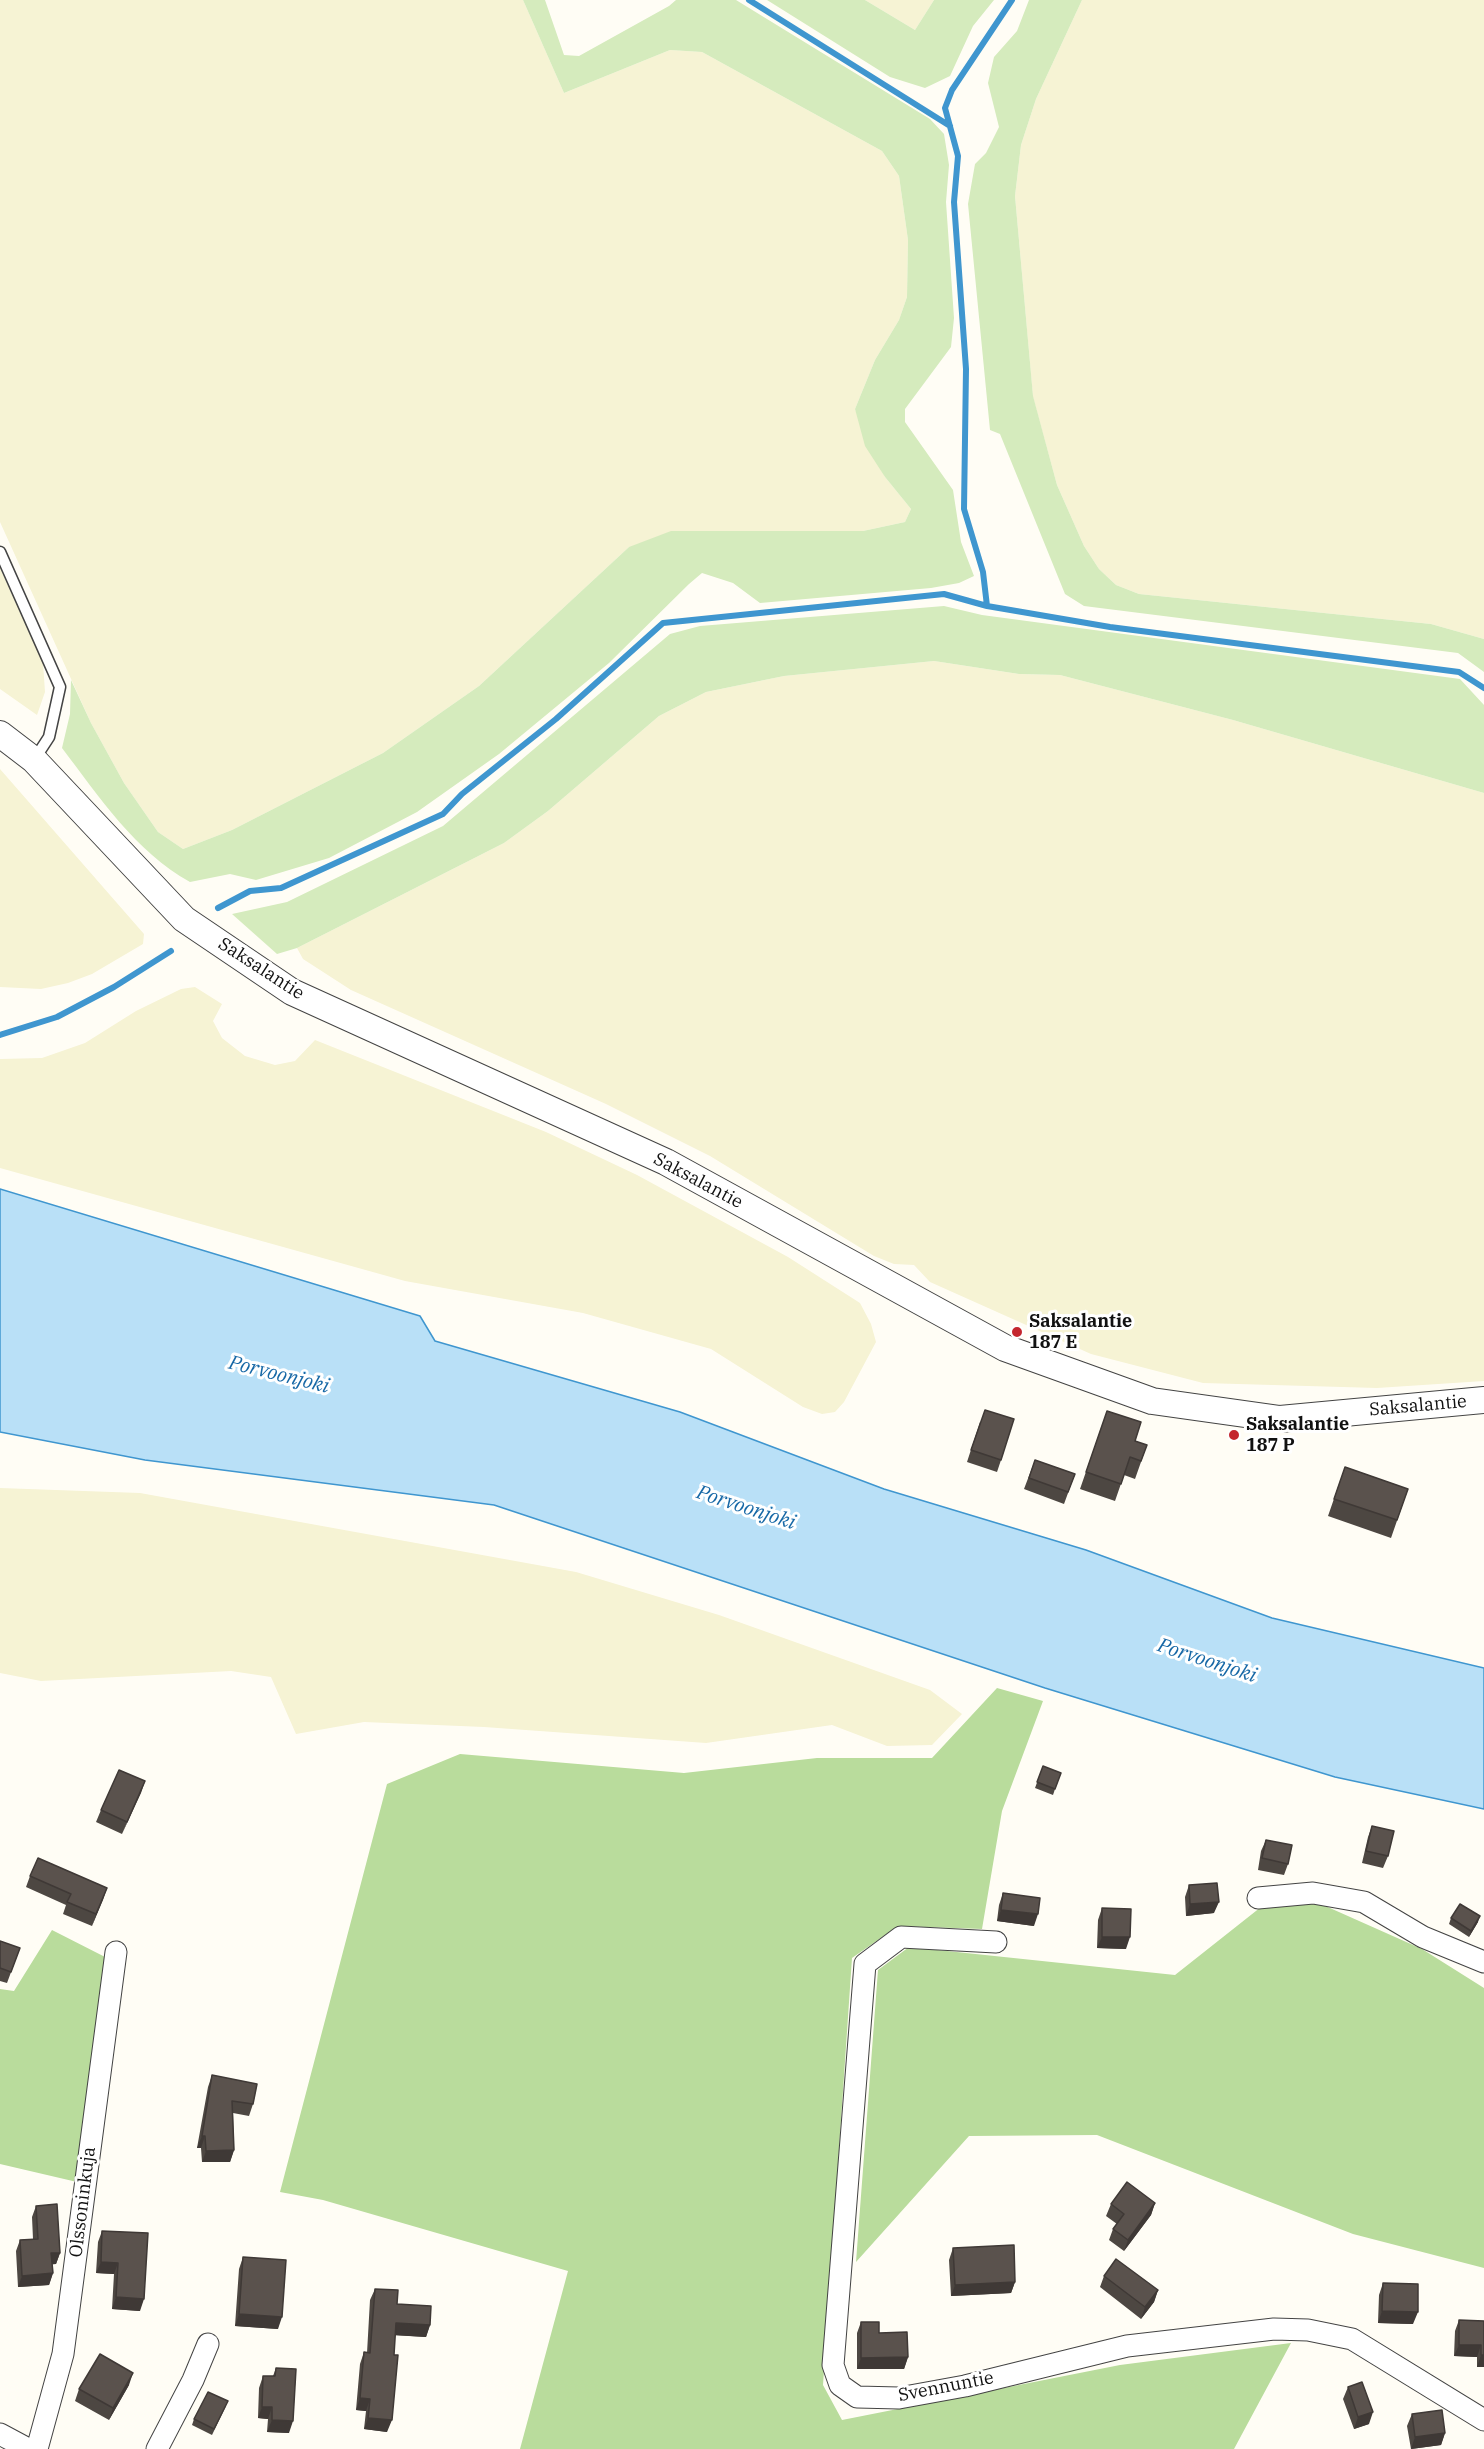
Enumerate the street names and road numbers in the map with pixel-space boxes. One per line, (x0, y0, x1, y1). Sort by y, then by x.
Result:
street label: Saksalantie (214, 933, 308, 1005)
street label: Saksalantie (650, 1148, 746, 1214)
street label: Saksalantie (1368, 1391, 1468, 1421)
street label: Olssoninkuja (65, 2145, 101, 2259)
street label: Svennuntie (896, 2367, 996, 2407)

